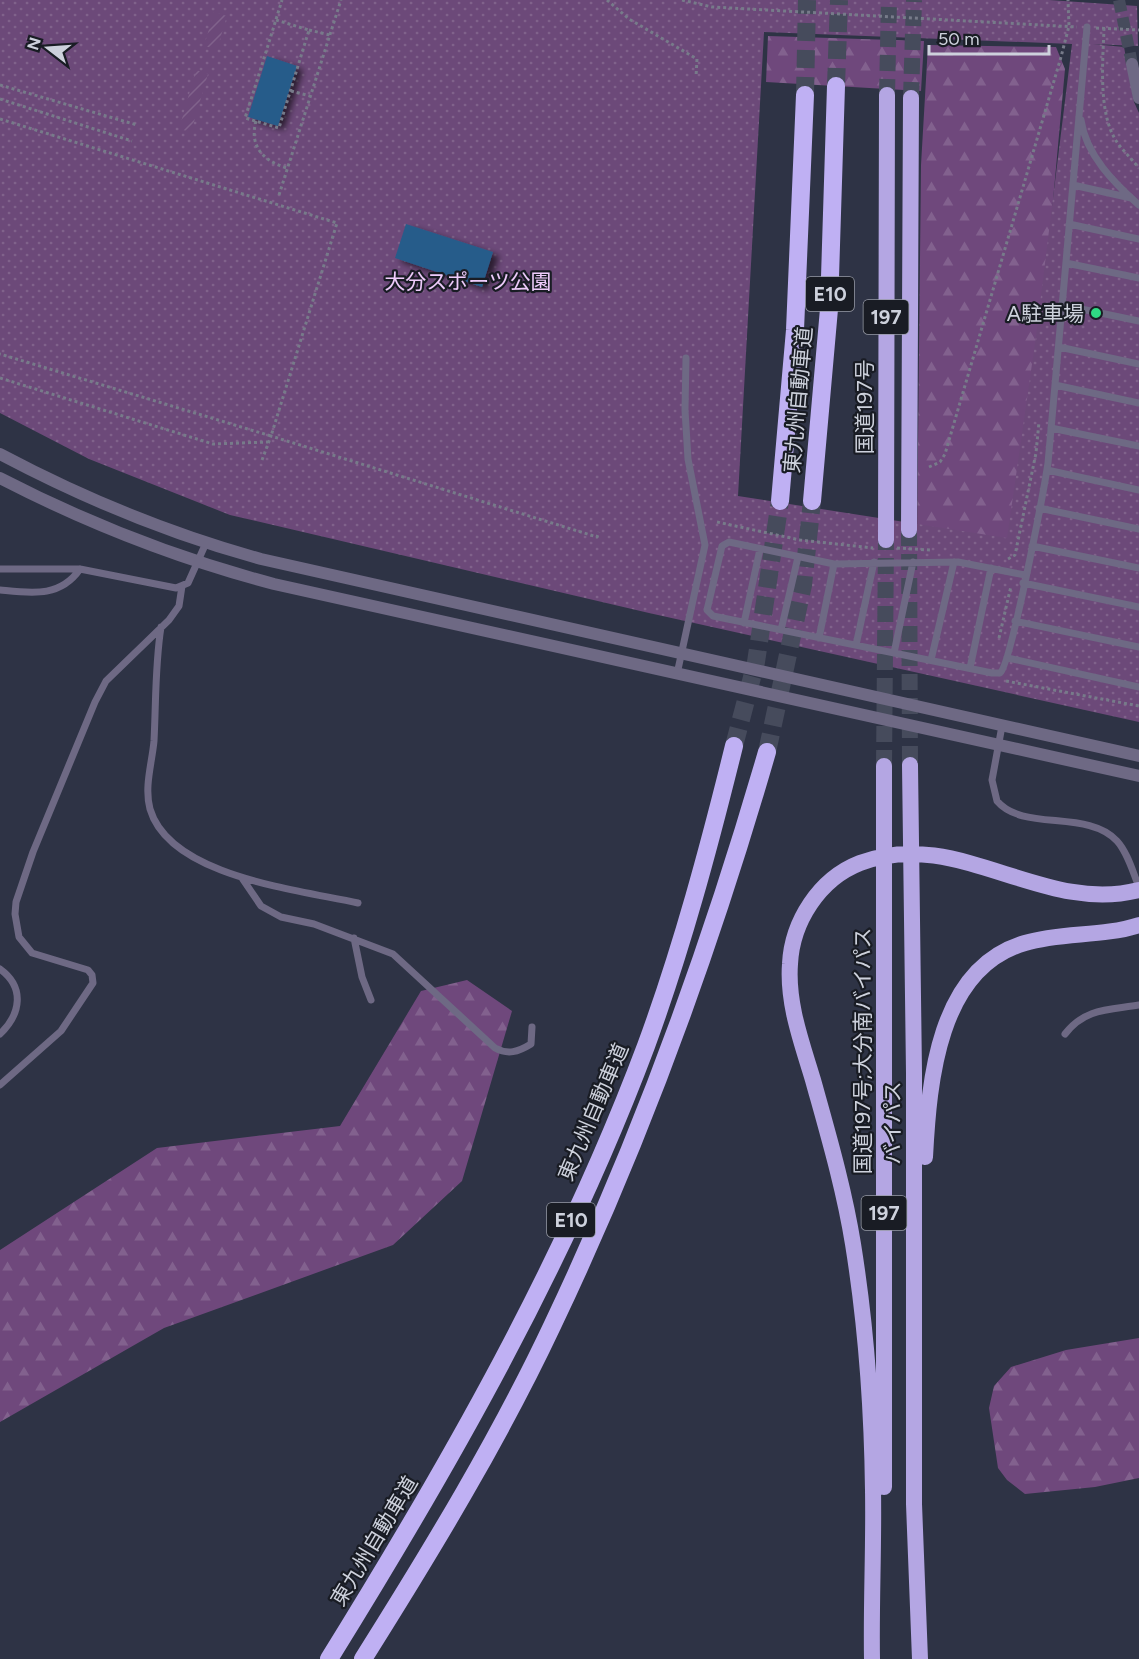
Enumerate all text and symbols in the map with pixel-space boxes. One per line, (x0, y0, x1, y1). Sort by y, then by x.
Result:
north arrow (18, 18, 78, 78)
scale bar (929, 18, 1049, 56)
text: 50 m (938, 28, 980, 50)
text: N (23, 35, 45, 52)
park label: 大分スポーツ公園 (384, 269, 552, 294)
road number: E10 (806, 277, 854, 311)
road number: 197 (864, 300, 908, 334)
place label: A駐車場 (1007, 301, 1084, 326)
marker: A駐車場 (1089, 306, 1103, 320)
street label: 東九州自動車道 (779, 326, 817, 474)
street label: 国道197号 (852, 360, 877, 454)
street label: 国道197号;大分南バイパス (850, 928, 875, 1174)
street label: 東九州自動車道 (553, 1039, 633, 1185)
street label: バイパス (880, 1081, 905, 1165)
road number: 197 (862, 1196, 906, 1230)
road number: E10 (547, 1203, 595, 1237)
street label: 東九州自動車道 (325, 1472, 423, 1610)

